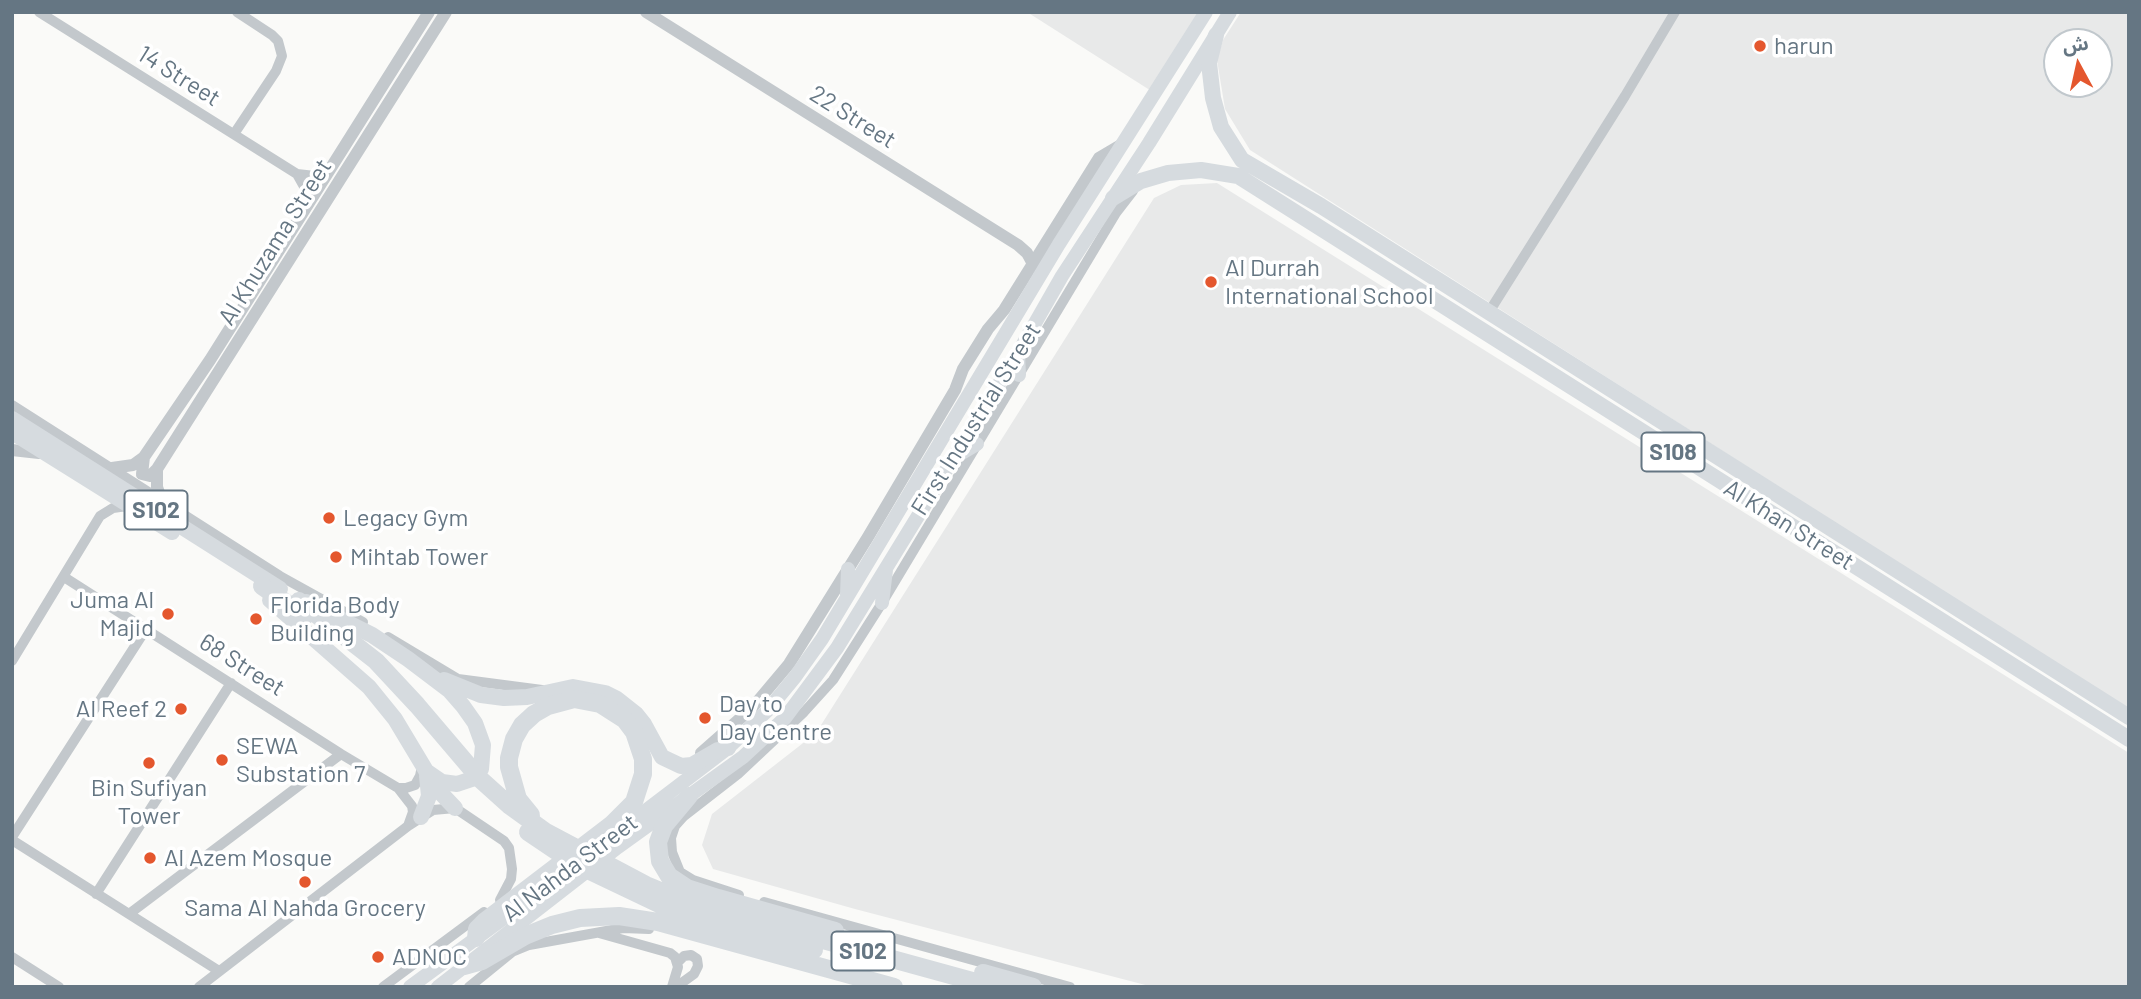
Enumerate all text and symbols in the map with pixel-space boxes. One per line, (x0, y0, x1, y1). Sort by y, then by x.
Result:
north arrow (2043, 28, 2113, 98)
text: ش (2061, 30, 2090, 57)
place label: harun (1774, 32, 1834, 60)
marker: harun (1752, 38, 1768, 54)
street label: 14 Street (132, 39, 226, 113)
street label: 22 Street (805, 79, 901, 155)
street label: Al Khuzama Street (212, 153, 338, 331)
place label: Al Durrah International School (1225, 254, 1434, 310)
marker: Al Durrah International School (1203, 274, 1219, 290)
street label: First Industrial Street (905, 317, 1047, 521)
road number: S108 (1642, 432, 1704, 472)
street label: Al Khan Street (1719, 474, 1859, 576)
road number: S102 (124, 490, 188, 530)
place label: Legacy Gym (343, 504, 468, 532)
marker: Legacy Gym (321, 510, 337, 526)
place label: Mihtab Tower (350, 543, 488, 571)
marker: Mihtab Tower (328, 549, 344, 565)
place label: Juma Al Majid (70, 586, 154, 642)
place label: Florida Body Building (270, 591, 400, 647)
marker: Juma Al Majid (160, 606, 176, 622)
marker: Florida Body Building (248, 611, 264, 627)
street label: 68 Street (194, 628, 290, 702)
place label: Day to Day Centre (719, 690, 832, 746)
place label: Al Reef 2 (76, 695, 167, 723)
marker: Al Reef 2 (173, 701, 189, 717)
marker: Day to Day Centre (697, 710, 713, 726)
place label: SEWA Substation 7 (236, 732, 365, 788)
marker: SEWA Substation 7 (214, 752, 230, 768)
marker: Bin Sufiyan Tower (141, 755, 157, 771)
place label: Bin Sufiyan Tower (91, 774, 207, 830)
street label: Al Nahda Street (497, 808, 643, 928)
place label: Al Azem Mosque (164, 844, 332, 872)
marker: Al Azem Mosque (142, 850, 158, 866)
marker: Sama Al Nahda Grocery (297, 874, 313, 890)
place label: Sama Al Nahda Grocery (184, 894, 426, 922)
road number: S102 (832, 932, 894, 970)
place label: ADNOC (392, 943, 467, 971)
marker: ADNOC (370, 949, 386, 965)

